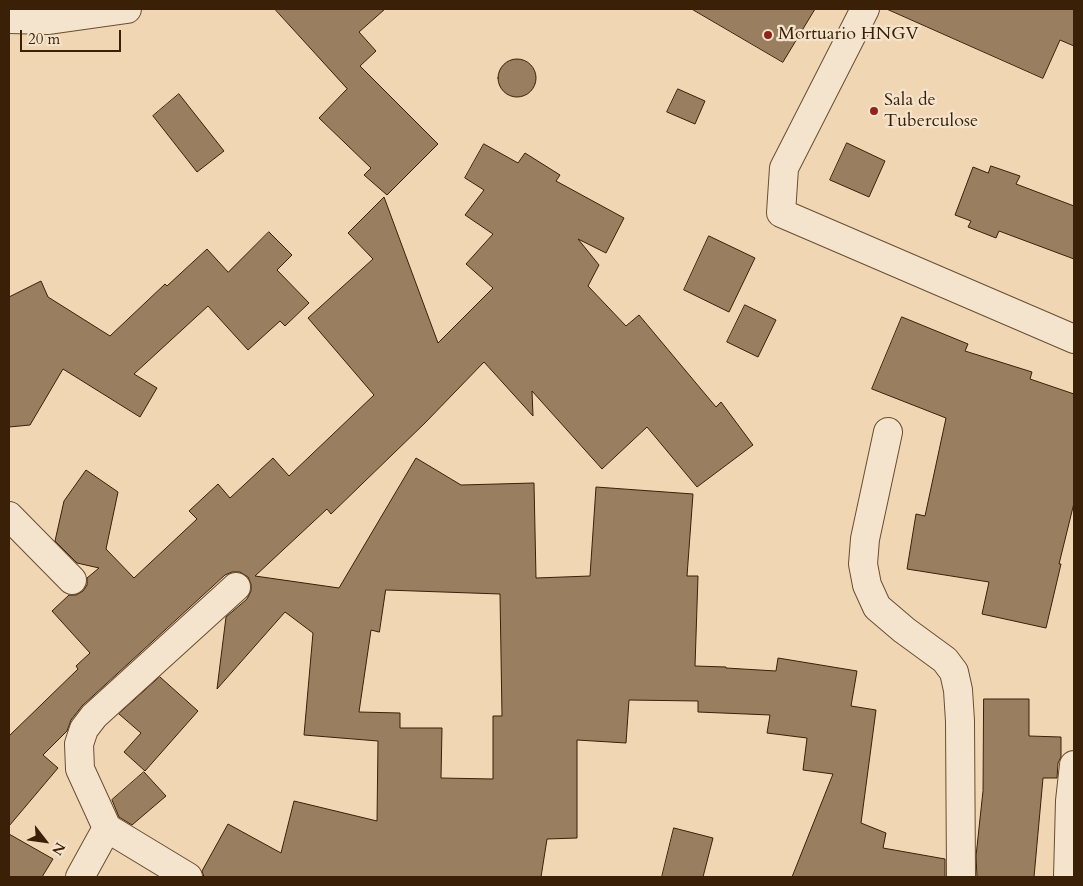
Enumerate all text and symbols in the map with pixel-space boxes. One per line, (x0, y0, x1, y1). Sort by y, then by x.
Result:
scale bar (22, 20, 124, 52)
place label: Mortuario HNGV (778, 24, 919, 46)
text: 20 m (28, 29, 60, 49)
marker: Mortuario HNGV (762, 29, 774, 41)
place label: Sala de Tuberculose (884, 90, 978, 132)
marker: Sala de Tuberculose (868, 105, 880, 117)
north arrow (20, 816, 70, 866)
text: N (47, 839, 70, 859)

